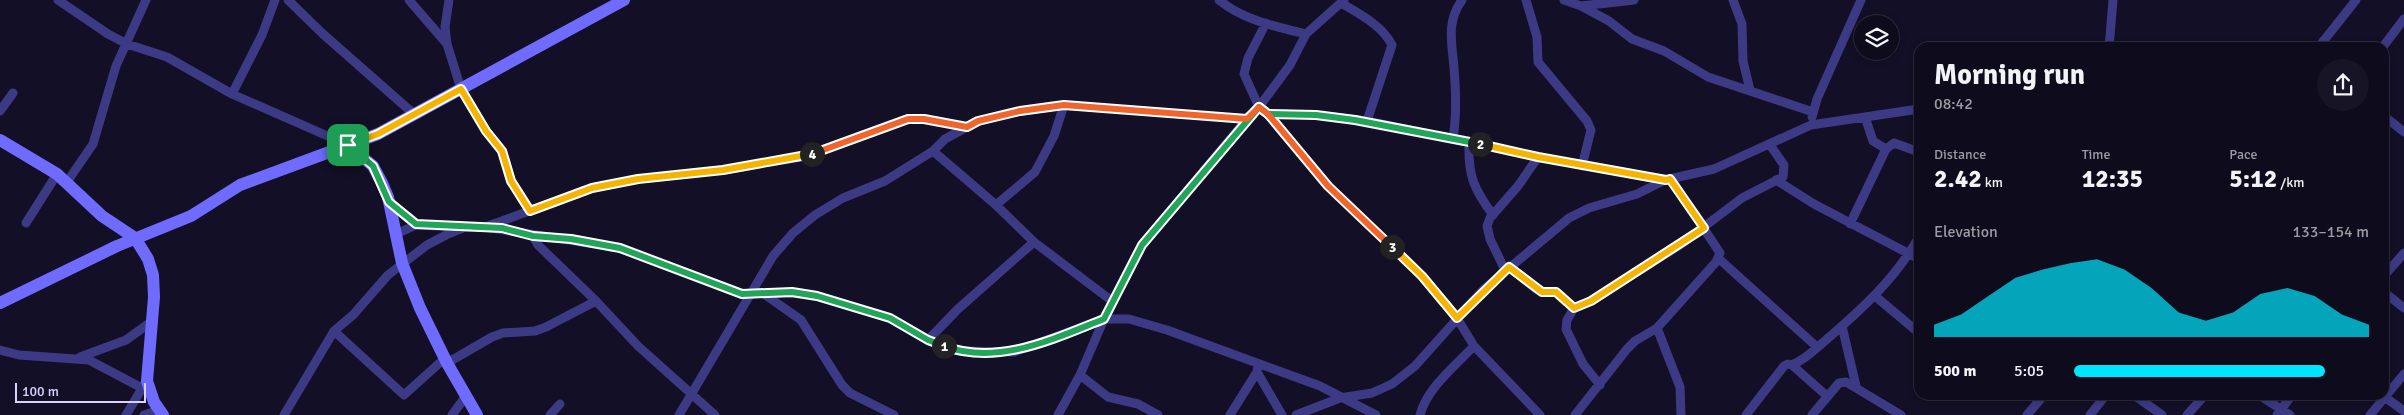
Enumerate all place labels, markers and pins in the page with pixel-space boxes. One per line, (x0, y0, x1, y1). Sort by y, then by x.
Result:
pin (327, 124, 369, 166)
pin: 2 (1468, 132, 1492, 156)
pin: 4 (800, 142, 824, 166)
pin: 3 (1380, 234, 1404, 260)
pin: 1 (932, 334, 956, 358)

